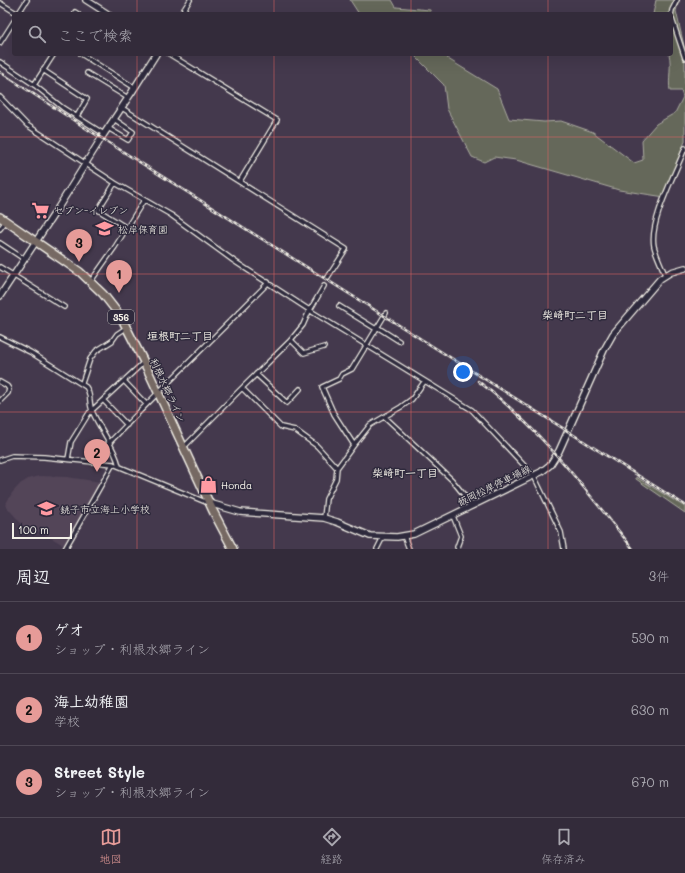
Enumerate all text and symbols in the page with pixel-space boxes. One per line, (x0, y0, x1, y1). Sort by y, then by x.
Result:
search box (12, 12, 673, 56)
icon: search (26, 23, 48, 45)
text: ここで検索 (58, 25, 133, 45)
supermarket icon: セブン-イレブン (31, 200, 51, 220)
place label: セブン-イレブン (54, 203, 128, 217)
school or university icon: 松岸保育園 (95, 219, 115, 239)
place label: 松岸保育園 (118, 222, 168, 236)
pin: 3 (66, 229, 92, 262)
pin: 1 (106, 260, 132, 293)
district label: 柴崎町二丁目 (542, 307, 608, 322)
road number: 356 (108, 310, 134, 324)
district label: 垣根町二丁目 (147, 328, 213, 343)
street label: 利根水郷ライン (147, 355, 189, 425)
your location (453, 362, 473, 382)
pin: 2 (84, 439, 110, 472)
street label: 飯岡松岸停車場線 (455, 461, 533, 509)
district label: 柴崎町一丁目 (372, 465, 438, 480)
shop icon: Honda (198, 475, 218, 495)
place label: Honda (221, 478, 252, 492)
school or university icon: 銚子市立海上小学校 (37, 499, 57, 519)
place label: 銚子市立海上小学校 (60, 502, 150, 516)
scale bar (12, 521, 72, 540)
text: 100 m (18, 522, 49, 537)
text: 周辺 (16, 565, 50, 587)
text: 3件 (648, 567, 669, 584)
text: ゲオ (54, 619, 84, 639)
text: 1 (26, 629, 32, 646)
text: 590 m (631, 629, 669, 646)
text: ショップ · 利根水郷ライン (54, 640, 210, 657)
text: 海上幼稚園 (54, 691, 129, 711)
text: 2 (25, 701, 33, 718)
text: 630 m (631, 701, 669, 718)
text: 学校 (54, 712, 80, 729)
text: Street Style (54, 762, 145, 782)
text: 3 (25, 773, 33, 790)
text: 670 m (631, 773, 669, 790)
text: ショップ · 利根水郷ライン (54, 783, 210, 800)
tab: 地図 (100, 826, 122, 866)
tab: 経路 (321, 826, 343, 866)
tab: 保存済み (542, 826, 586, 866)

